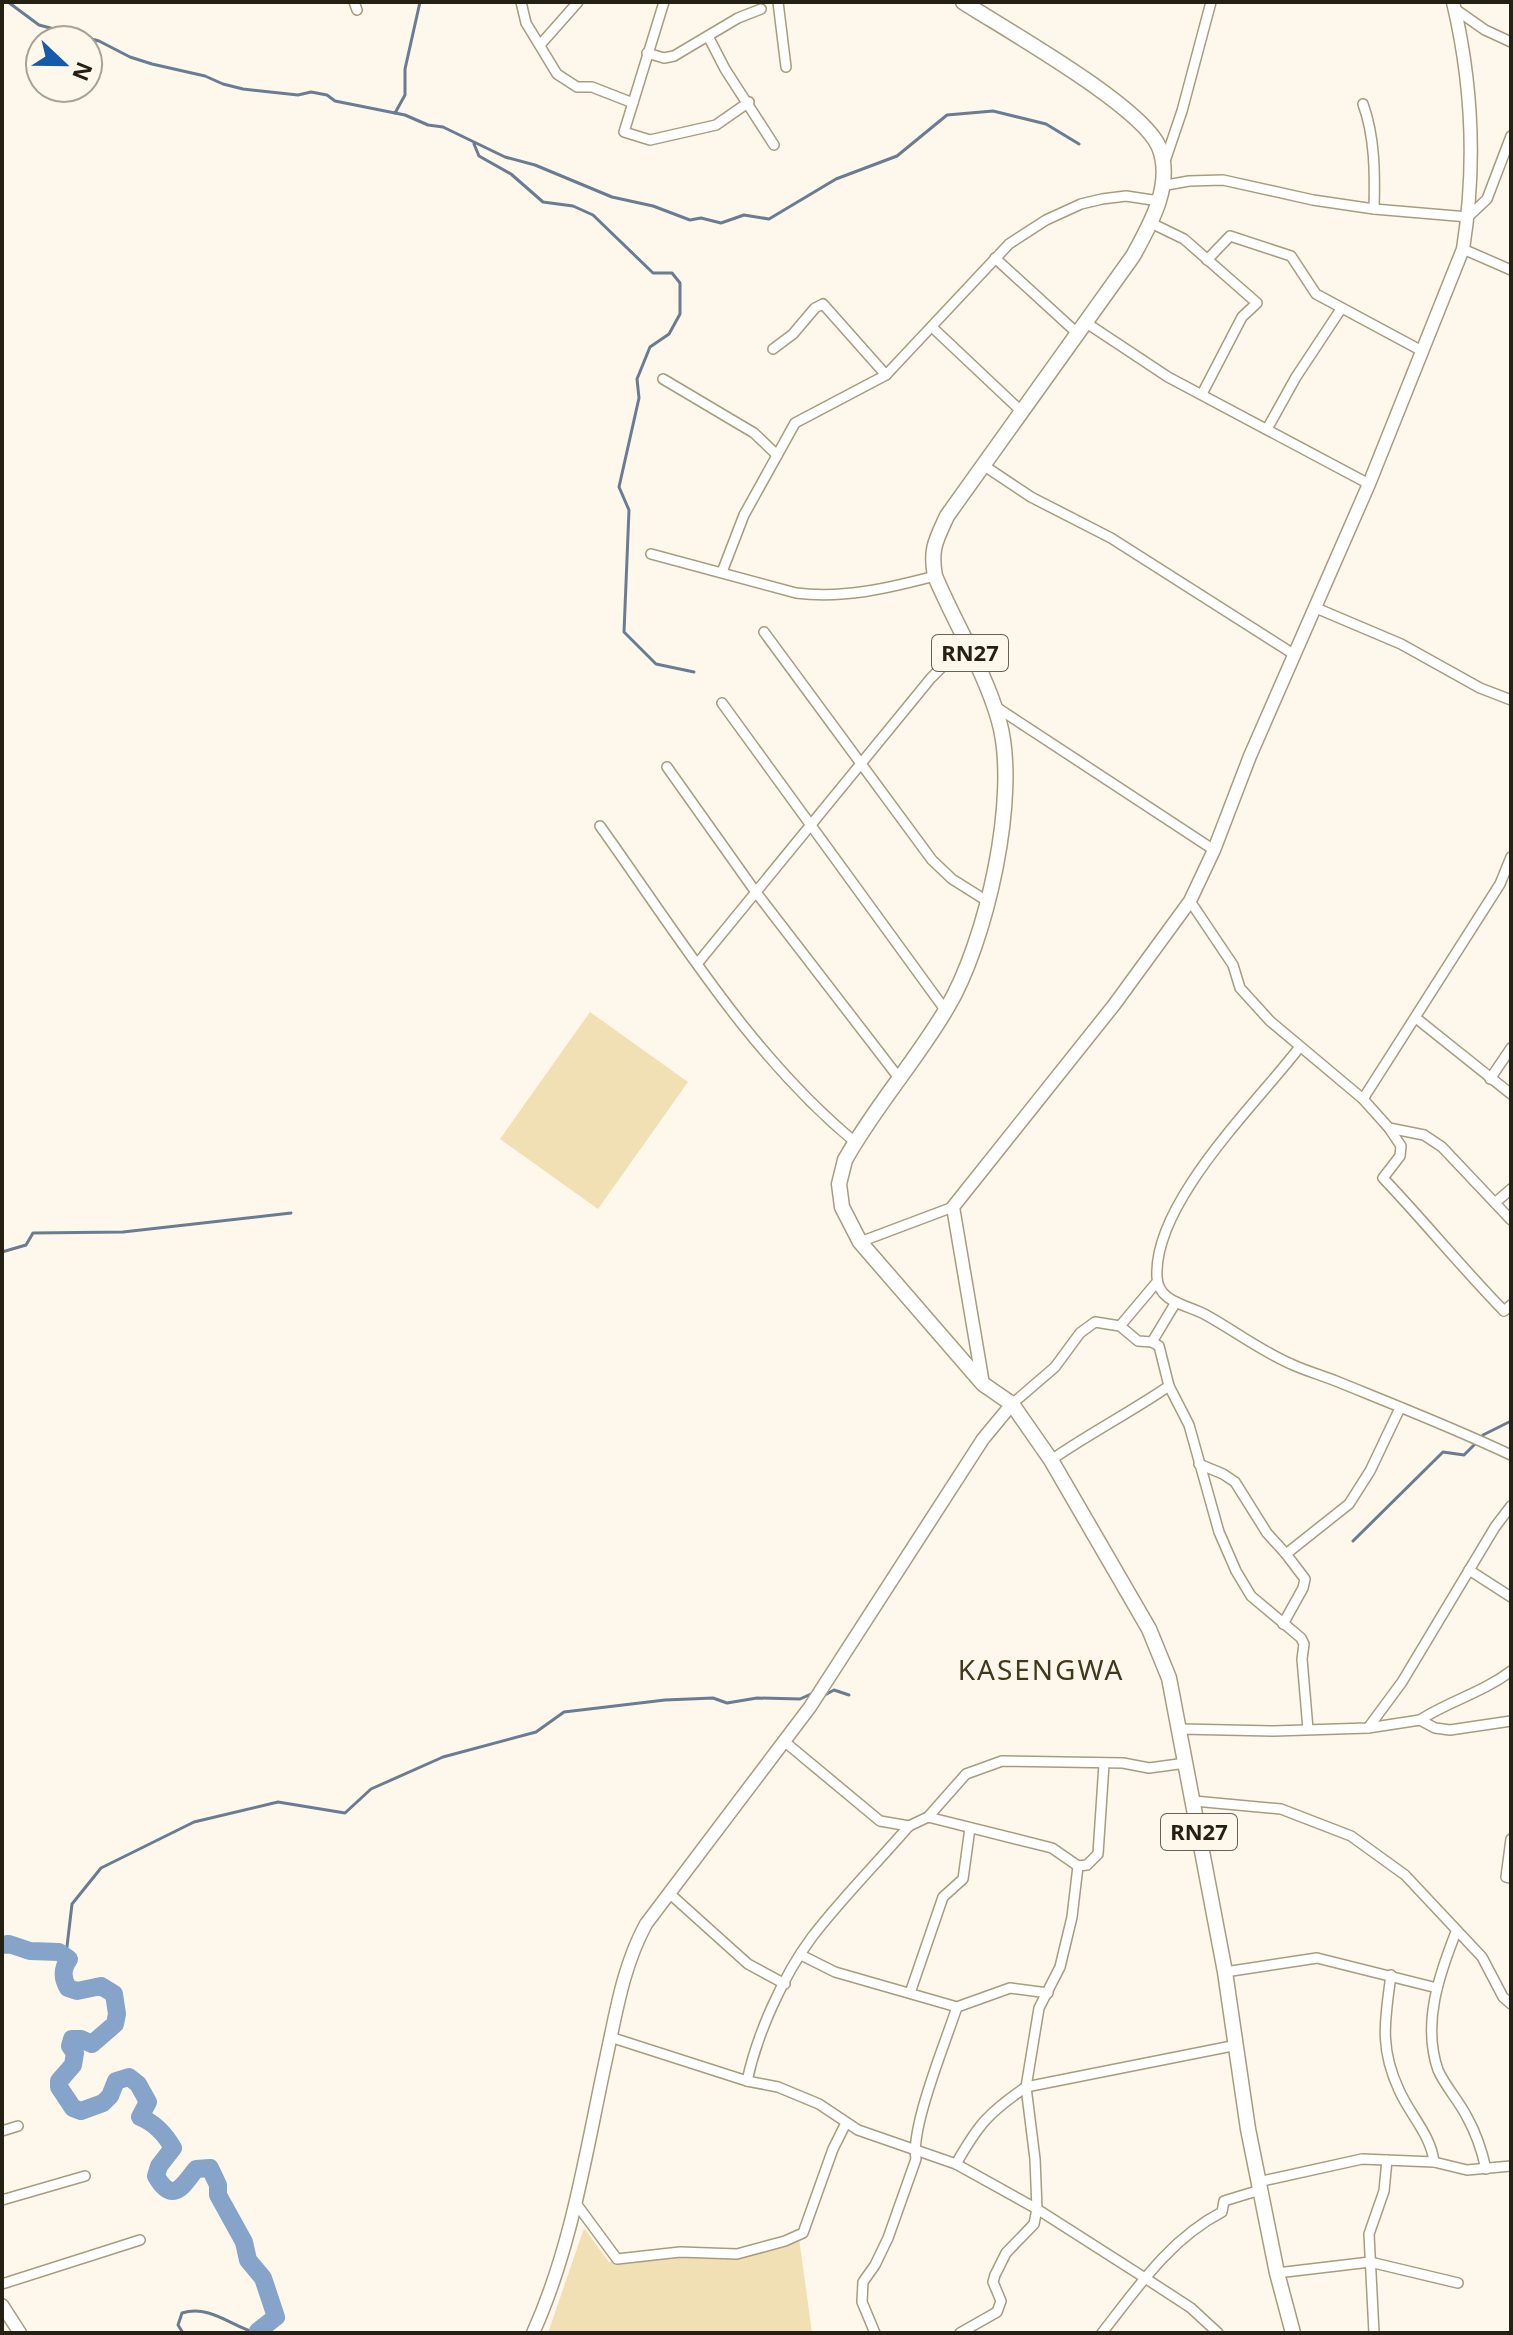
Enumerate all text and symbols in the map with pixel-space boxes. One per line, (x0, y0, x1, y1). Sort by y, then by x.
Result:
north arrow (24, 24, 104, 104)
text: N (66, 58, 101, 86)
road number: RN27 (932, 635, 1008, 671)
district label: KASENGWA (958, 1650, 1124, 1688)
road number: RN27 (1161, 1814, 1237, 1850)

